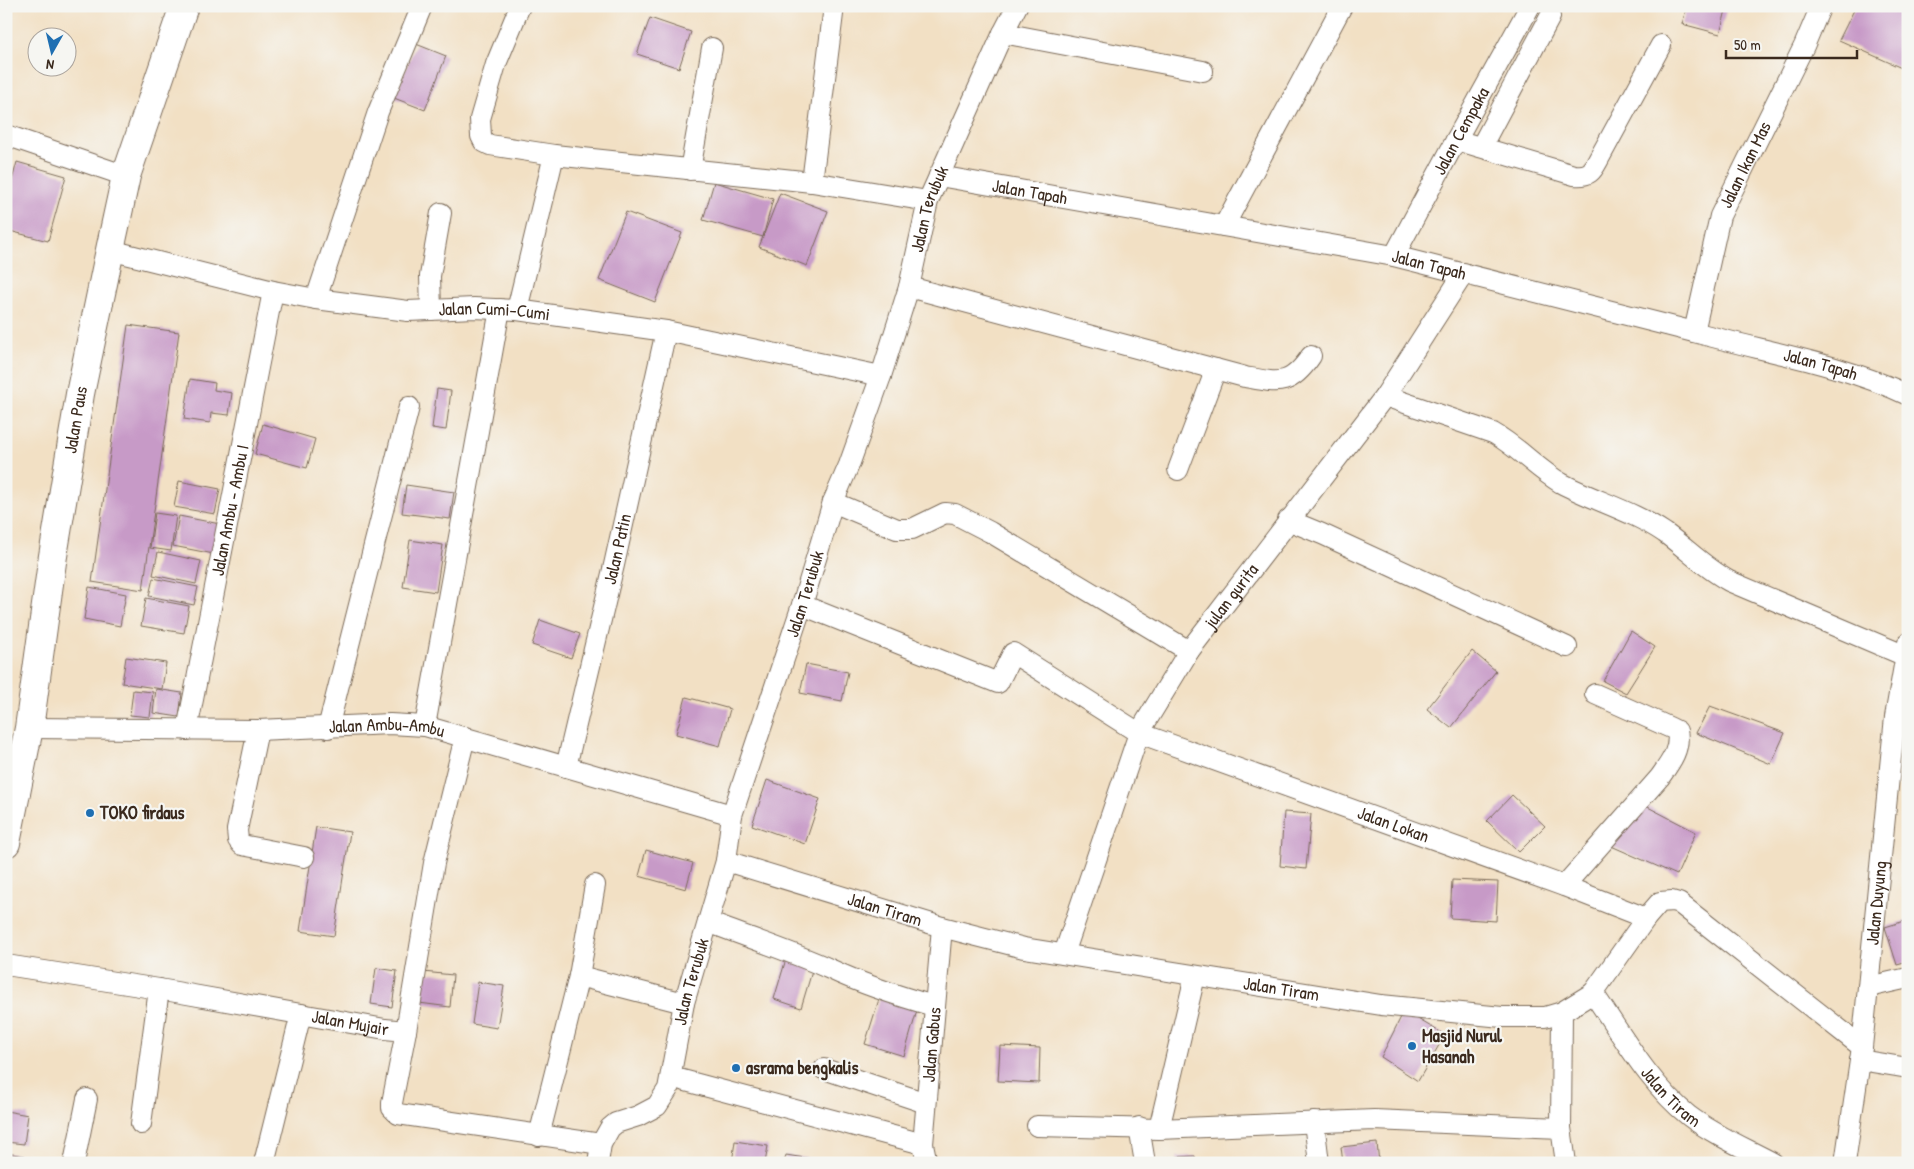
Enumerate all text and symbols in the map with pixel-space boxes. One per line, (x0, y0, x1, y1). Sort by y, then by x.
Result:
north arrow (28, 28, 78, 78)
scale bar (1726, 28, 1858, 60)
text: 50 m (1734, 34, 1761, 55)
text: N (45, 55, 55, 75)
street label: Jalan Cempaka (1427, 82, 1495, 179)
street label: Jalan Ikan Mas (1713, 117, 1777, 212)
street label: Jalan Terubuk (904, 161, 954, 255)
street label: Jalan Tapah (990, 173, 1070, 210)
street label: Jalan Tapah (1389, 243, 1469, 286)
street label: Jalan Cumi-Cumi (438, 295, 552, 327)
street label: Jalan Tapah (1781, 342, 1861, 386)
street label: Jalan Paus (57, 384, 93, 455)
street label: Jalan Ambu - Ambu I (205, 442, 255, 578)
street label: Jalan Patin (597, 511, 637, 587)
street label: Jalan Terubuk (779, 547, 830, 640)
street label: julan gurita (1197, 558, 1264, 634)
street label: Jalan Ambu-Ambu (328, 711, 448, 743)
place label: TOKO firdaus (99, 800, 184, 825)
street label: Jalan Lokan (1354, 800, 1433, 848)
marker: TOKO firdaus (84, 807, 96, 819)
street label: Jalan Duyung (1859, 860, 1893, 946)
street label: Jalan Tiram (845, 886, 925, 932)
street label: Jalan Terubuk (667, 934, 715, 1027)
street label: Jalan Tiram (1242, 970, 1321, 1007)
street label: Jalan Mujair (310, 1003, 390, 1041)
street label: Jalan Gabus (915, 1006, 947, 1083)
place label: Masjid Nurul Hasanah (1422, 1023, 1503, 1069)
marker: Masjid Nurul Hasanah (1406, 1040, 1418, 1052)
place label: asrama bengkalis (746, 1055, 858, 1081)
street label: Jalan Tiram (1635, 1061, 1706, 1133)
marker: asrama bengkalis (730, 1062, 742, 1074)

